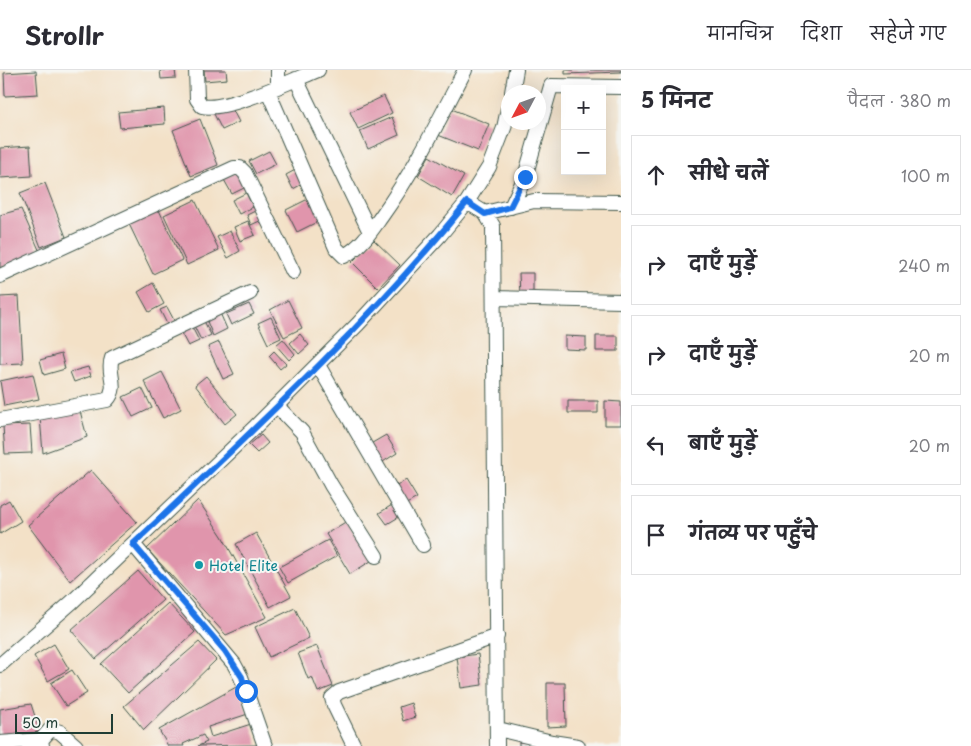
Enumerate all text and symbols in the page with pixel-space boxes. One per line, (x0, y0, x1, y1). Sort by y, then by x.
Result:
text: Strollr (25, 17, 104, 53)
text: मानचित्र (707, 19, 773, 46)
text: दिशा (801, 19, 842, 46)
text: सहेजे गए (870, 19, 946, 46)
text: 5 मिनट (641, 83, 712, 115)
north arrow (501, 85, 546, 130)
map controls (561, 85, 606, 175)
button: + (561, 85, 606, 130)
text: पैदल · 380 m (847, 88, 951, 112)
button: − (561, 130, 606, 175)
text: सीधे चलें (689, 158, 768, 186)
icon: ahead (642, 161, 670, 189)
text: 100 m (901, 163, 950, 187)
route end (514, 166, 537, 189)
text: दाएँ मुड़ें (689, 248, 756, 276)
icon: right (642, 251, 670, 279)
text: 240 m (898, 253, 950, 277)
text: दाएँ मुड़ें (689, 338, 756, 366)
icon: right (642, 341, 670, 369)
text: 20 m (909, 343, 950, 367)
text: बाएँ मुड़ें (689, 428, 757, 456)
icon: left (642, 431, 670, 459)
text: 20 m (909, 433, 950, 457)
text: गंतव्य पर पहुँचे (689, 518, 817, 546)
icon: arrive (642, 521, 670, 549)
place label: Hotel Elite (209, 555, 278, 576)
marker: Hotel Elite (193, 559, 205, 571)
route start (235, 680, 258, 703)
scale bar (15, 711, 112, 734)
text: 50 m (22, 712, 58, 733)

